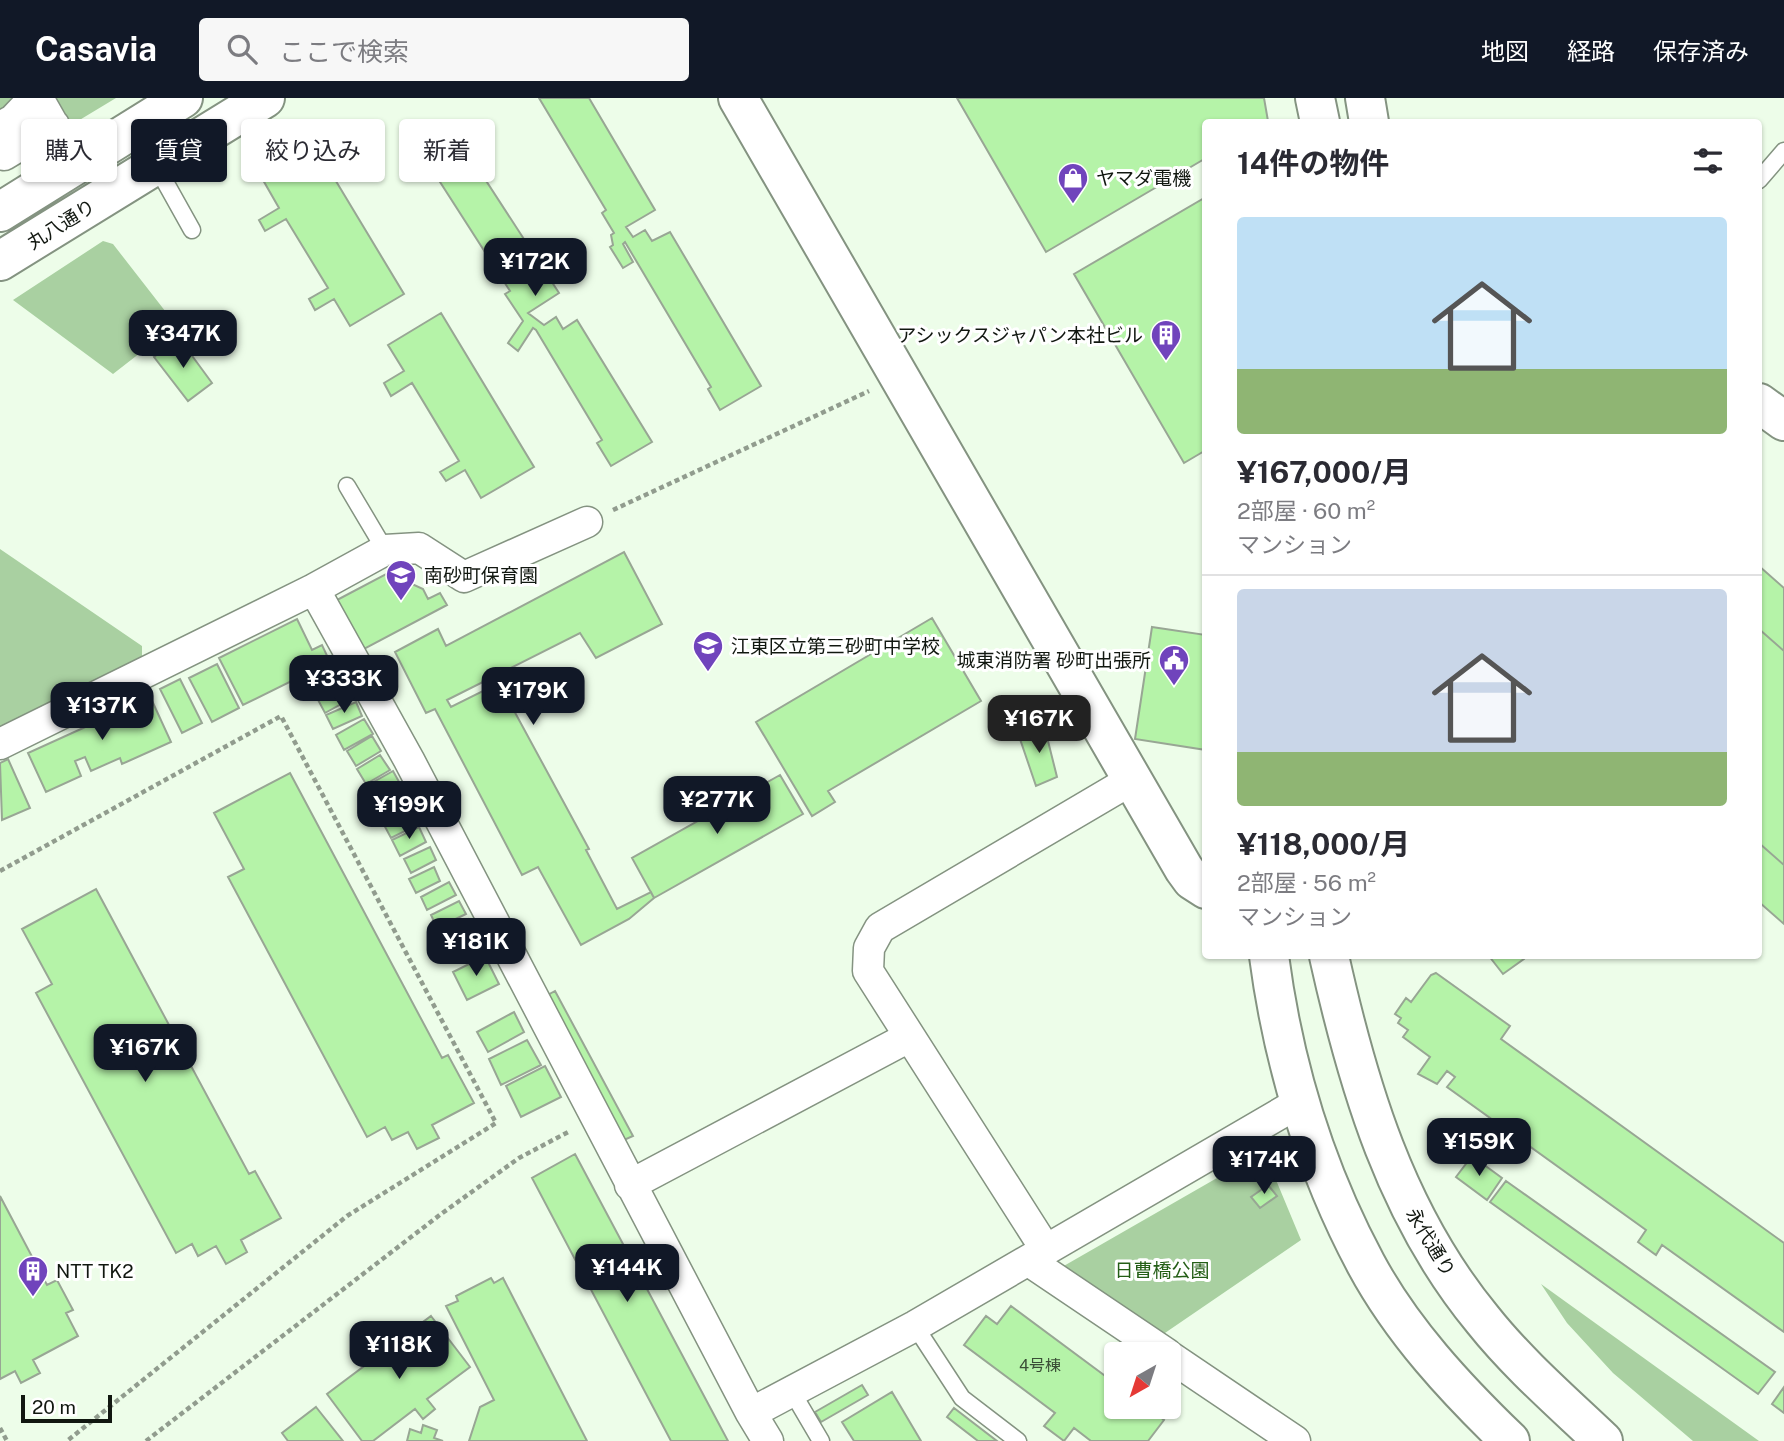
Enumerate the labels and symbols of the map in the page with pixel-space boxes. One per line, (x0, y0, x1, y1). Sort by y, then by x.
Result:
shop icon: ヤマダ電機 (1056, 161, 1090, 205)
place label: ヤマダ電機 (1096, 167, 1191, 189)
street label: 丸八通り (23, 195, 99, 253)
pin: ¥172K (486, 238, 584, 298)
pin: ¥347K (134, 310, 232, 370)
building icon: アシックスジャパン本社ビル (1149, 318, 1183, 362)
place label: アシックスジャパン本社ビル (897, 324, 1143, 346)
school or university icon: 南砂町保育園 (384, 558, 418, 602)
place label: 南砂町保育園 (424, 564, 538, 586)
school or university icon: 江東区立第三砂町中学校 (691, 629, 725, 673)
place label: 江東区立第三砂町中学校 (731, 635, 940, 657)
public building icon: 城東消防署 砂町出張所 (1157, 643, 1191, 687)
place label: 城東消防署 砂町出張所 (956, 649, 1151, 671)
pin: ¥333K (295, 656, 393, 715)
pin: ¥179K (484, 668, 582, 727)
pin: ¥137K (53, 682, 151, 742)
pin: ¥167K (990, 696, 1088, 755)
pin: ¥277K (668, 776, 766, 836)
pin: ¥199K (360, 782, 458, 841)
pin: ¥181K (427, 918, 525, 978)
pin: ¥167K (96, 1024, 194, 1084)
pin: ¥159K (1430, 1118, 1528, 1178)
pin: ¥174K (1215, 1136, 1313, 1196)
street label: 永代通り (1402, 1204, 1460, 1280)
pin: ¥144K (578, 1244, 676, 1304)
building icon: NTT TK2 (16, 1254, 50, 1298)
park label: 日曹橋公園 (1114, 1259, 1210, 1281)
place label: NTT TK2 (56, 1260, 134, 1282)
pin: ¥118K (350, 1322, 448, 1381)
north arrow (1104, 1342, 1181, 1419)
house number: 4号棟 (1019, 1356, 1061, 1375)
scale bar (21, 1392, 112, 1424)

